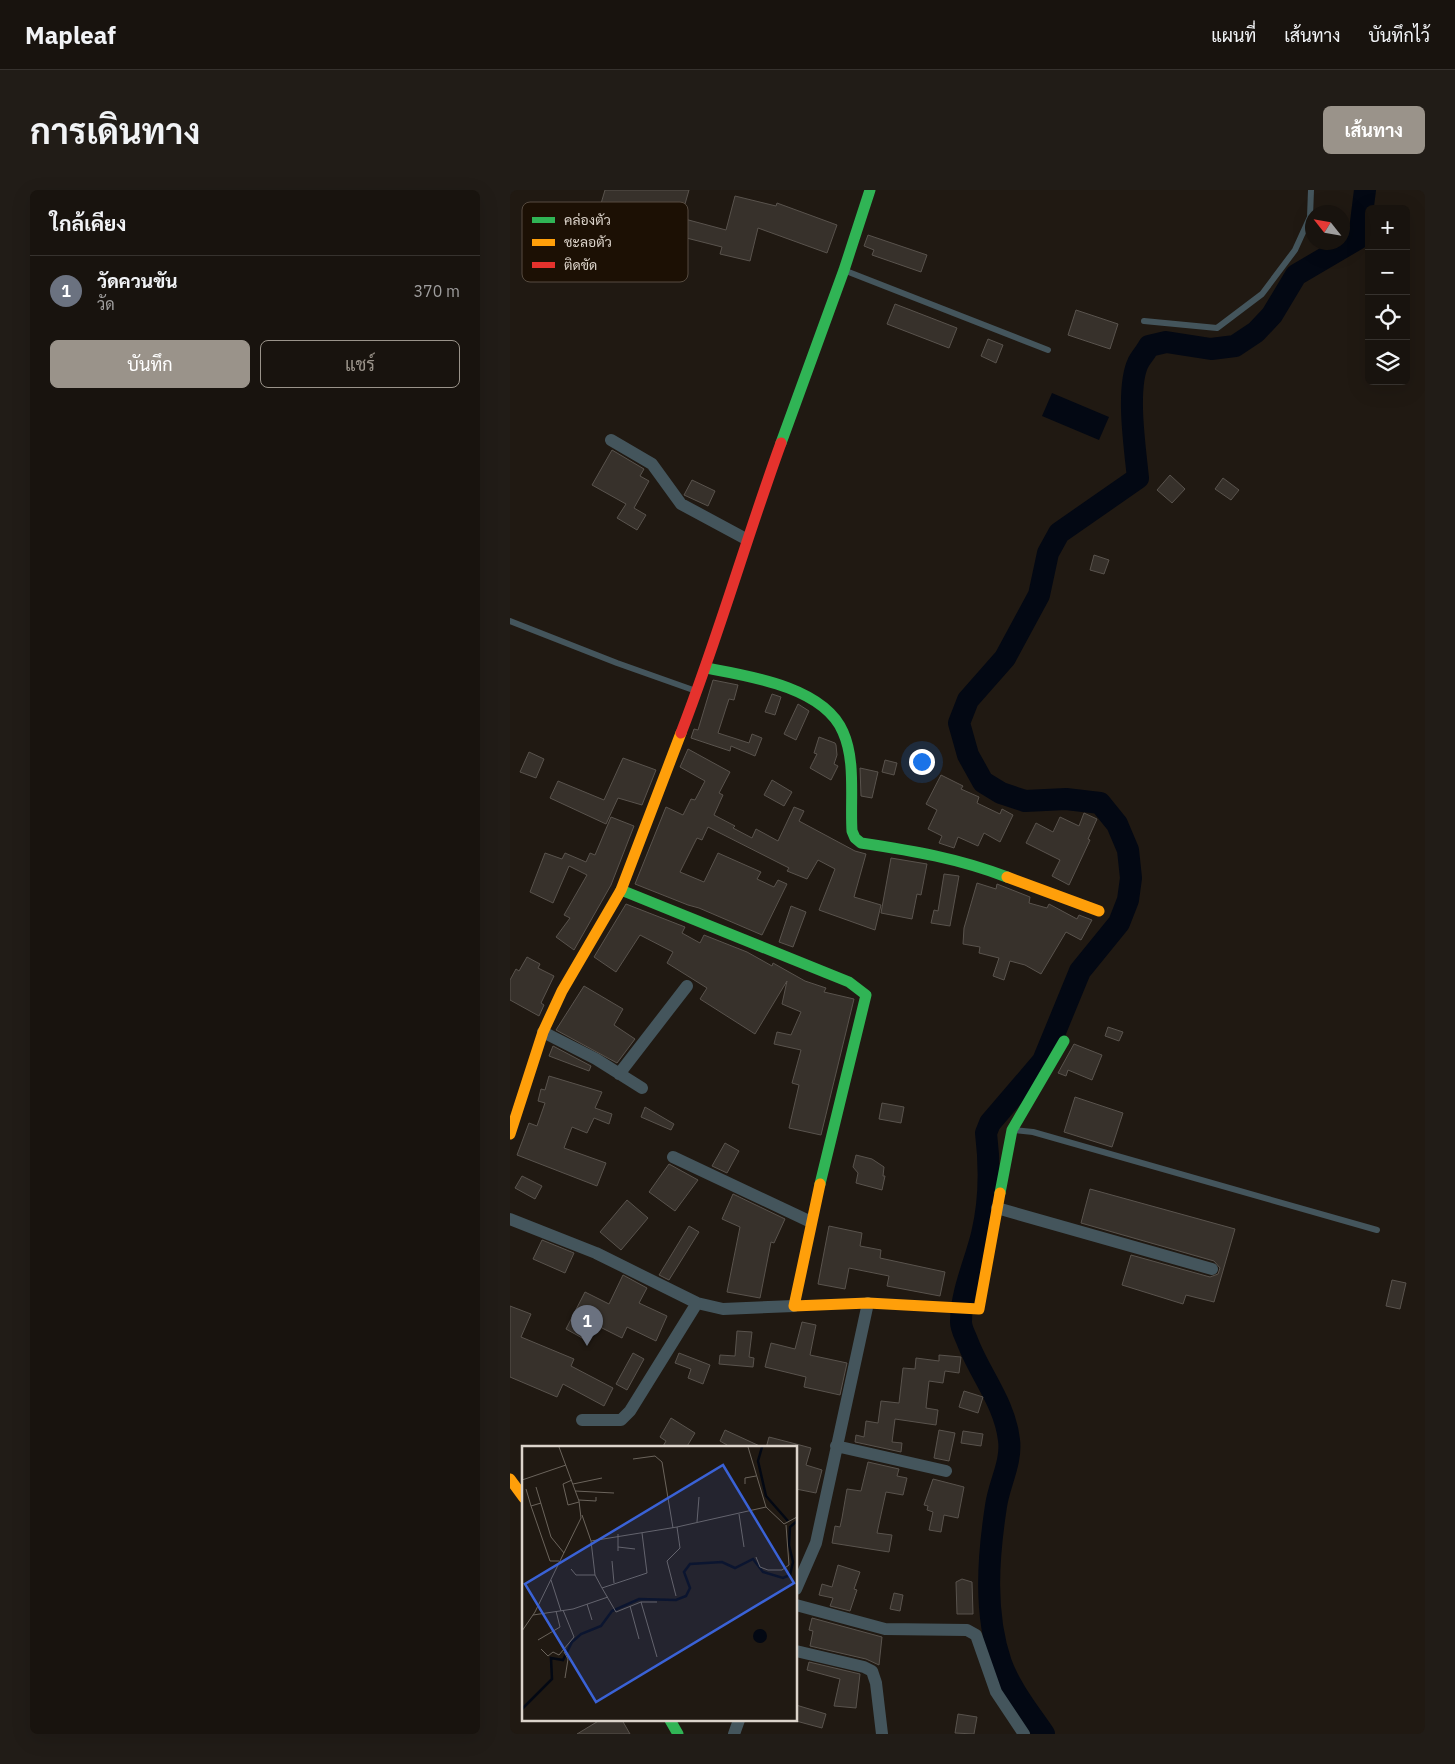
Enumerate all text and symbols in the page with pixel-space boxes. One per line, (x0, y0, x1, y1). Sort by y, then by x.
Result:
text: Mapleaf (25, 19, 116, 51)
text: แผนที่ (1211, 24, 1256, 47)
text: เส้นทาง (1284, 24, 1340, 47)
text: บันทึกไว้ (1368, 24, 1430, 47)
button: เส้นทาง (1323, 106, 1425, 154)
text: การเดินทาง (30, 108, 200, 154)
legend (522, 202, 688, 282)
north arrow (1305, 205, 1350, 250)
map controls (1365, 205, 1410, 385)
button: + (1365, 205, 1410, 250)
text: ใกล้เคียง (50, 209, 126, 237)
text: คล่องตัว (564, 211, 611, 229)
text: ชะลอตัว (564, 233, 612, 251)
button: − (1365, 250, 1410, 295)
text: ติดขัด (564, 256, 597, 274)
text: วัดควนขัน (97, 269, 178, 293)
text: 1 (61, 281, 71, 301)
text: 370 m (413, 281, 460, 301)
text: วัด (97, 294, 115, 314)
button: locate (1365, 295, 1410, 340)
button: บันทึก (50, 340, 250, 388)
button: แชร์ (260, 340, 460, 388)
button: layers (1365, 340, 1410, 385)
your location (909, 749, 935, 775)
pin: 1 (571, 1305, 603, 1346)
inset map (522, 1446, 798, 1722)

